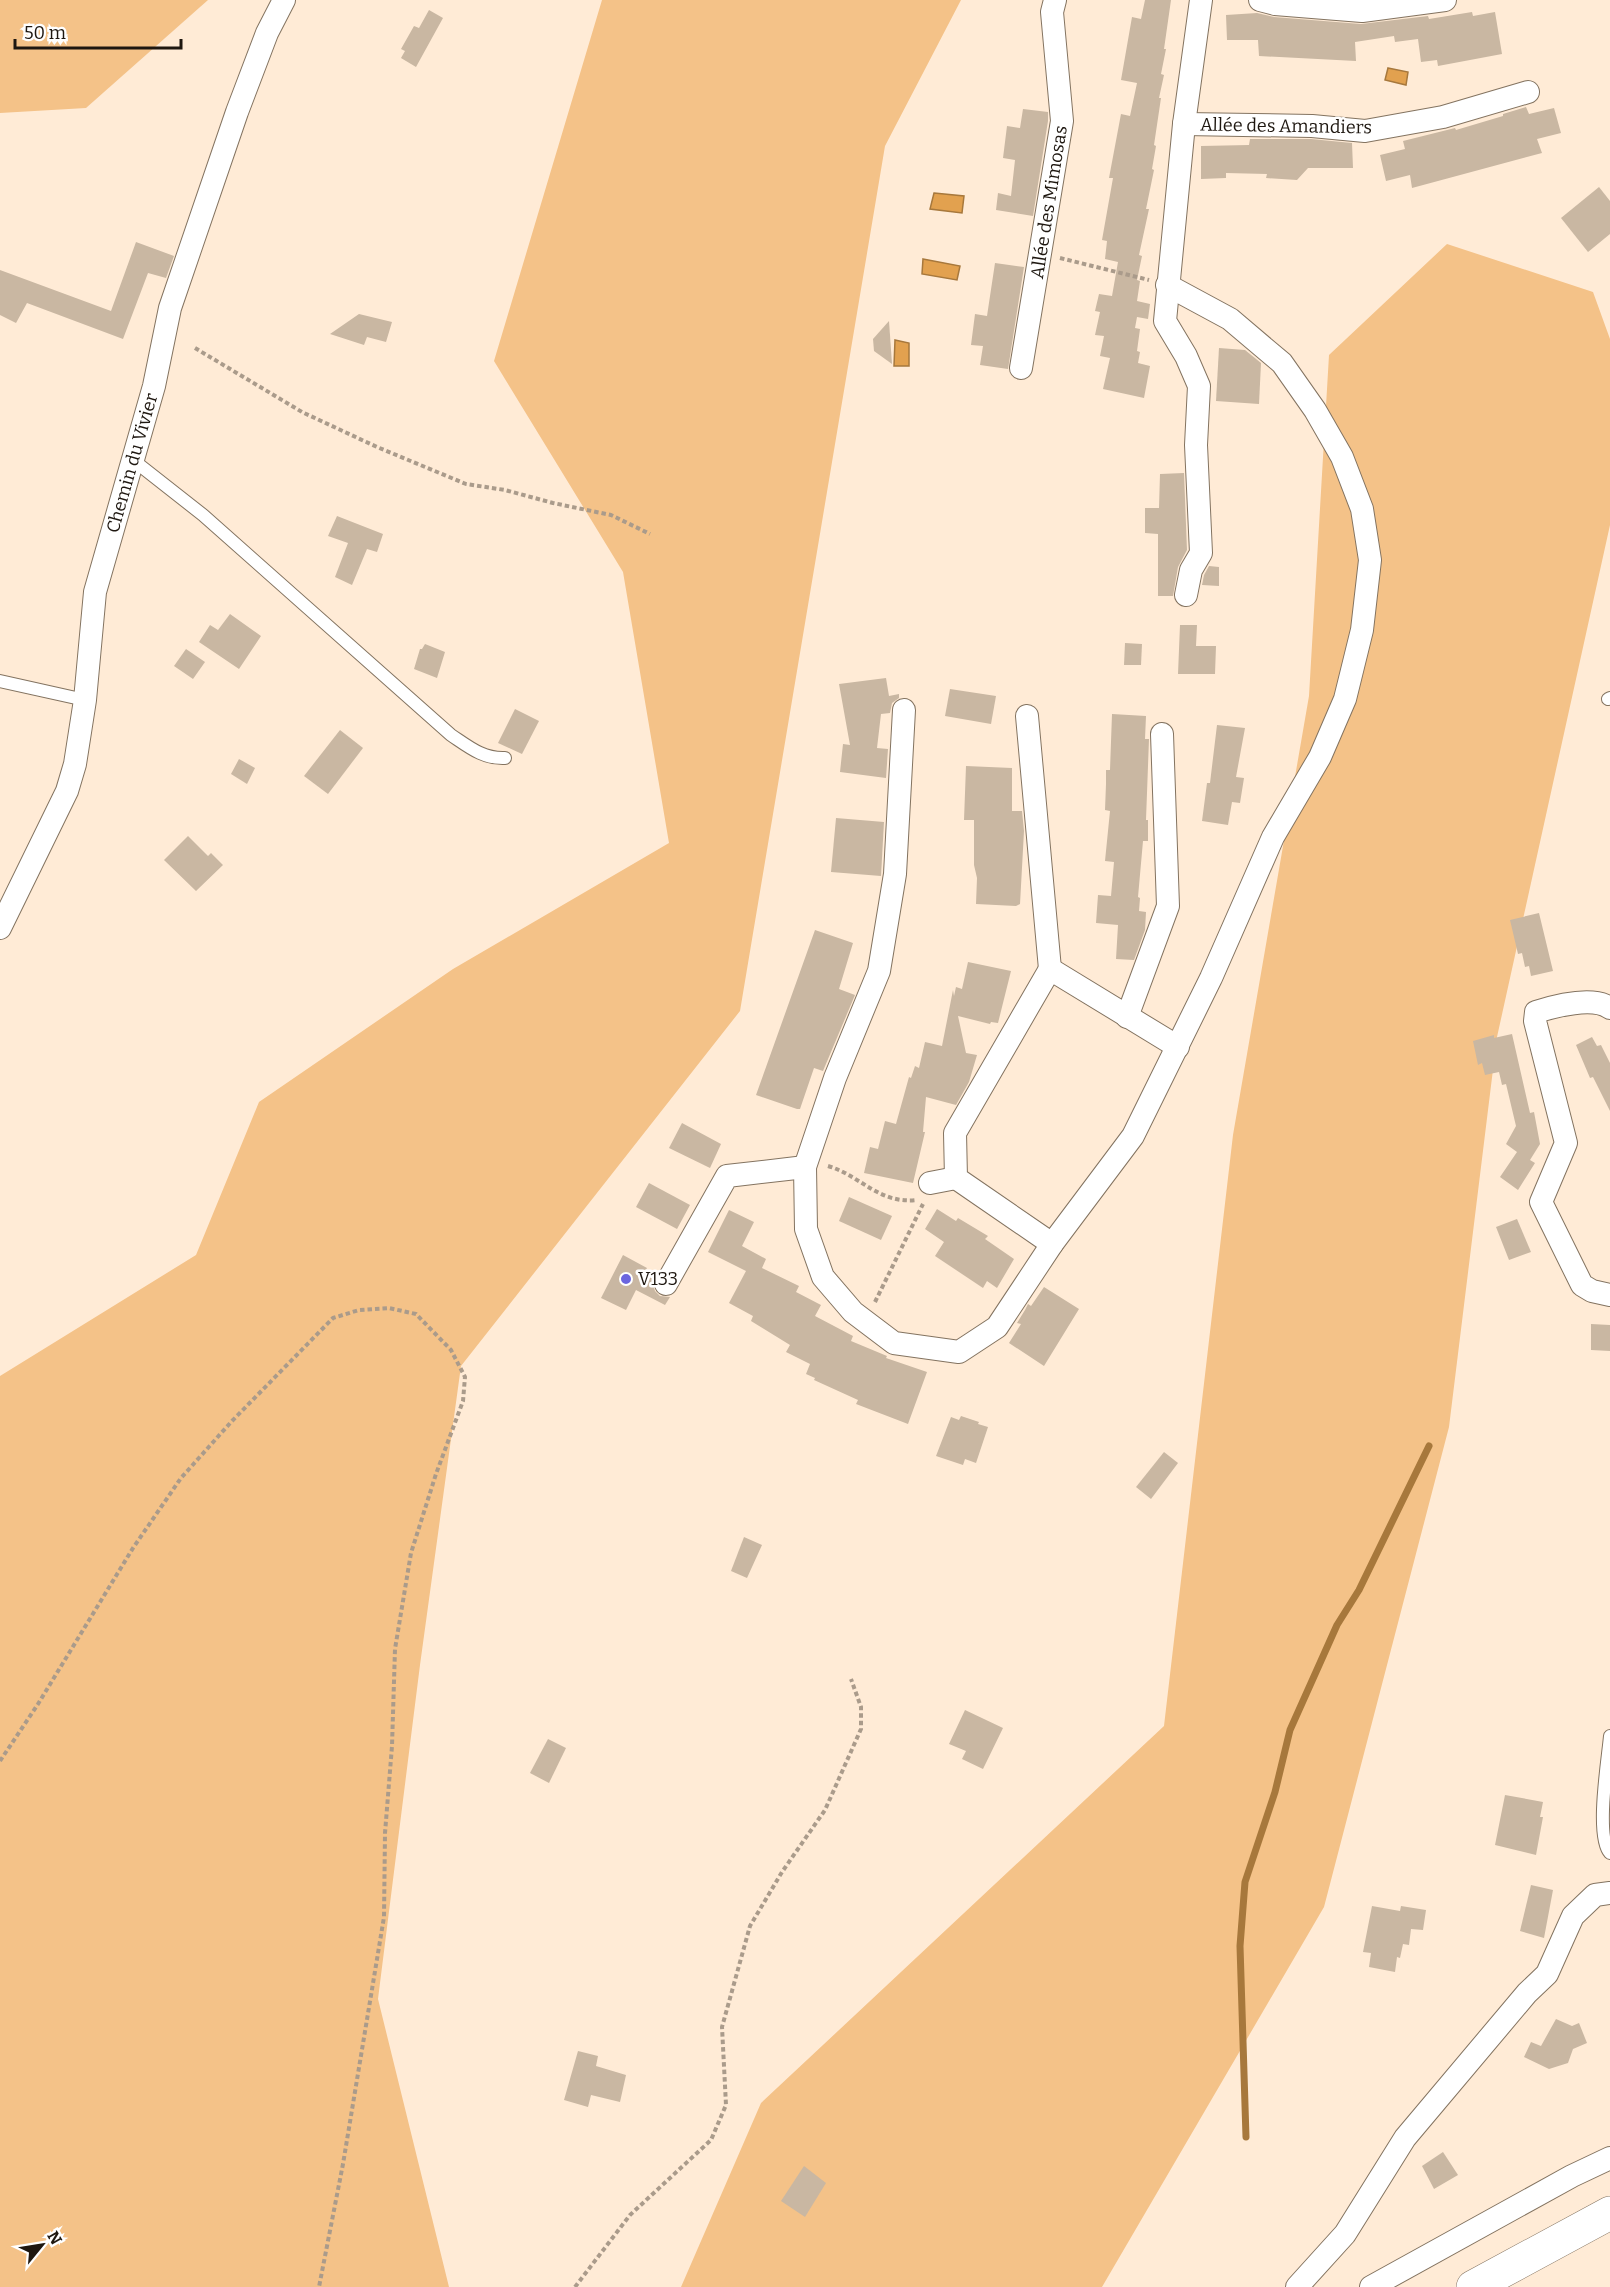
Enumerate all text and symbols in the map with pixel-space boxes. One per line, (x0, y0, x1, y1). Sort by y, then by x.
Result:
scale bar (15, 12, 182, 50)
text: 50 m (24, 22, 66, 44)
street label: Allée des Amandiers (1200, 114, 1372, 138)
street label: Allée des Mimosas (1026, 124, 1072, 280)
street label: Chemin du Vivier (102, 391, 162, 535)
place label: V133 (638, 1268, 678, 1290)
marker: V133 (619, 1272, 633, 1286)
north arrow (12, 2215, 72, 2275)
text: N (43, 2228, 66, 2248)

